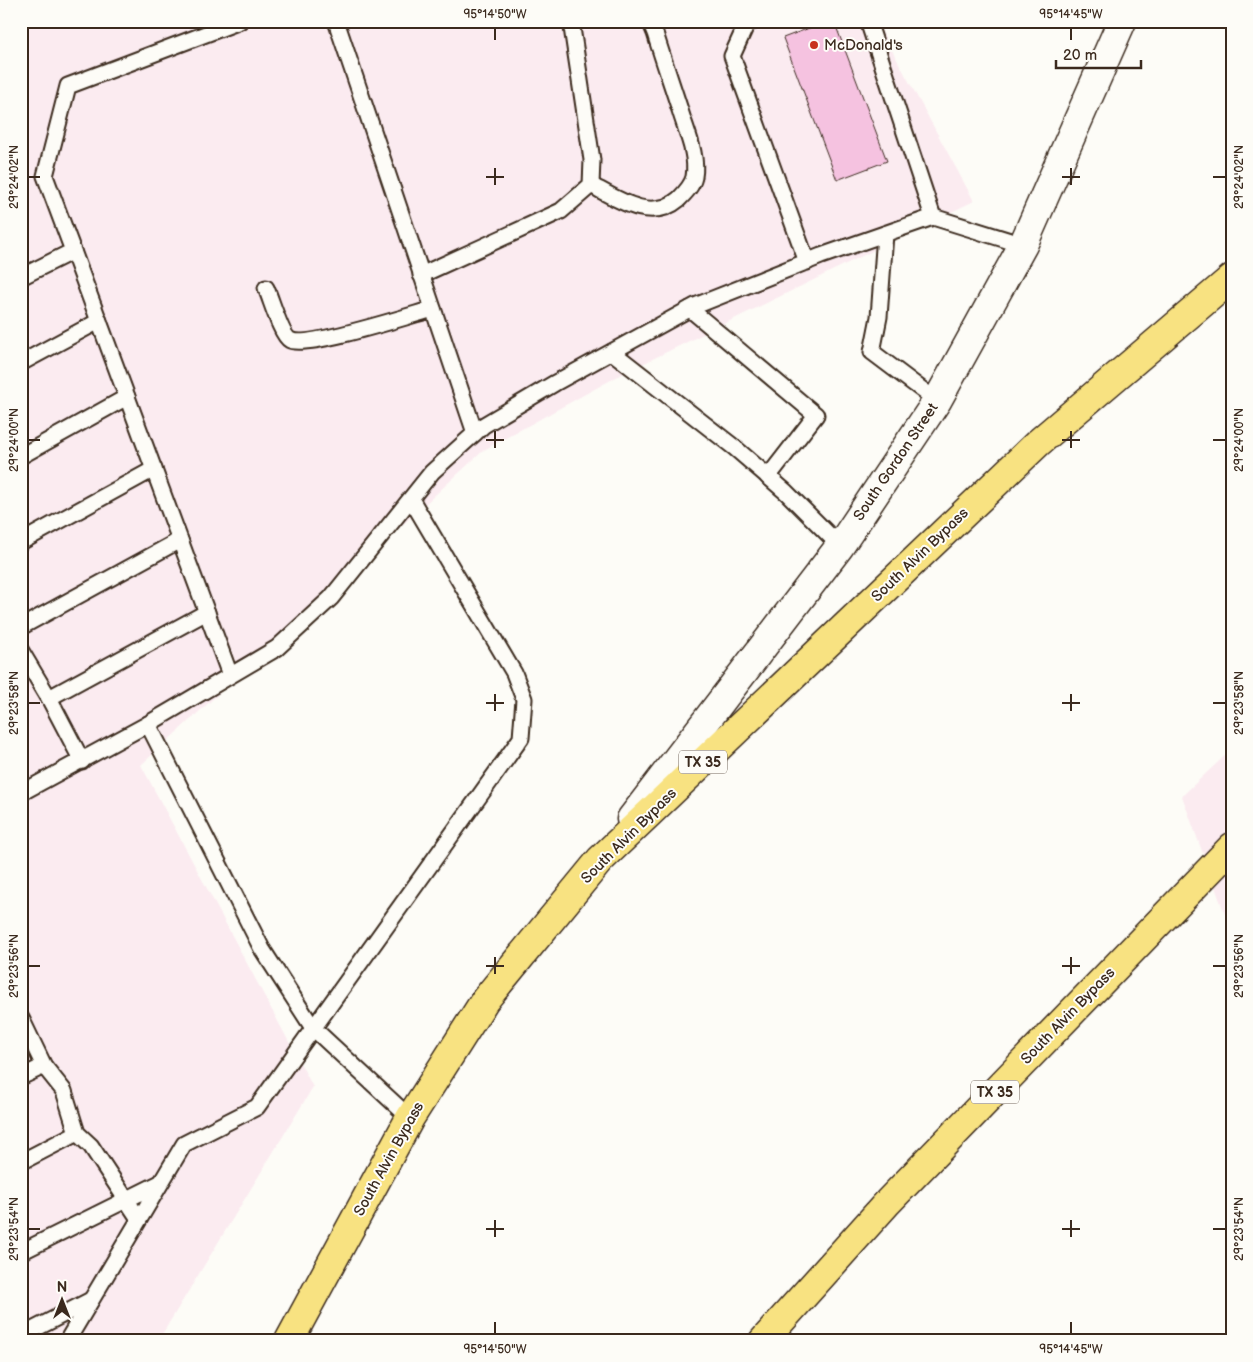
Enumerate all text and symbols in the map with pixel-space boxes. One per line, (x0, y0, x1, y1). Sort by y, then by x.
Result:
text: 95°14'50"W (463, 7, 527, 22)
text: 95°14'45"W (1039, 7, 1103, 22)
place label: McDonald's (824, 36, 903, 55)
scale bar (1056, 38, 1140, 70)
marker: McDonald's (808, 39, 820, 51)
text: 20 m (1063, 46, 1097, 65)
text: 29°24'02"N (7, 145, 22, 209)
text: 29°24'02"N (1232, 145, 1247, 209)
street label: South Gordon Street (849, 399, 943, 525)
text: 29°24'00"N (7, 408, 22, 472)
text: 29°24'00"N (1232, 408, 1247, 472)
street label: South Alvin Bypass (868, 503, 973, 606)
text: 29°23'58"N (7, 671, 22, 735)
text: 29°23'58"N (1232, 671, 1247, 735)
road number: TX 35 (679, 750, 727, 774)
street label: South Alvin Bypass (577, 784, 681, 888)
text: 29°23'56"N (7, 934, 22, 998)
text: 29°23'56"N (1232, 934, 1247, 998)
street label: South Alvin Bypass (1017, 963, 1120, 1068)
road number: TX 35 (971, 1080, 1019, 1104)
street label: South Alvin Bypass (350, 1098, 429, 1219)
text: 29°23'54"N (7, 1197, 22, 1261)
text: 29°23'54"N (1232, 1197, 1247, 1261)
north arrow (38, 1274, 88, 1324)
text: N (57, 1279, 67, 1296)
text: 95°14'50"W (463, 1342, 527, 1357)
text: 95°14'45"W (1039, 1342, 1103, 1357)

